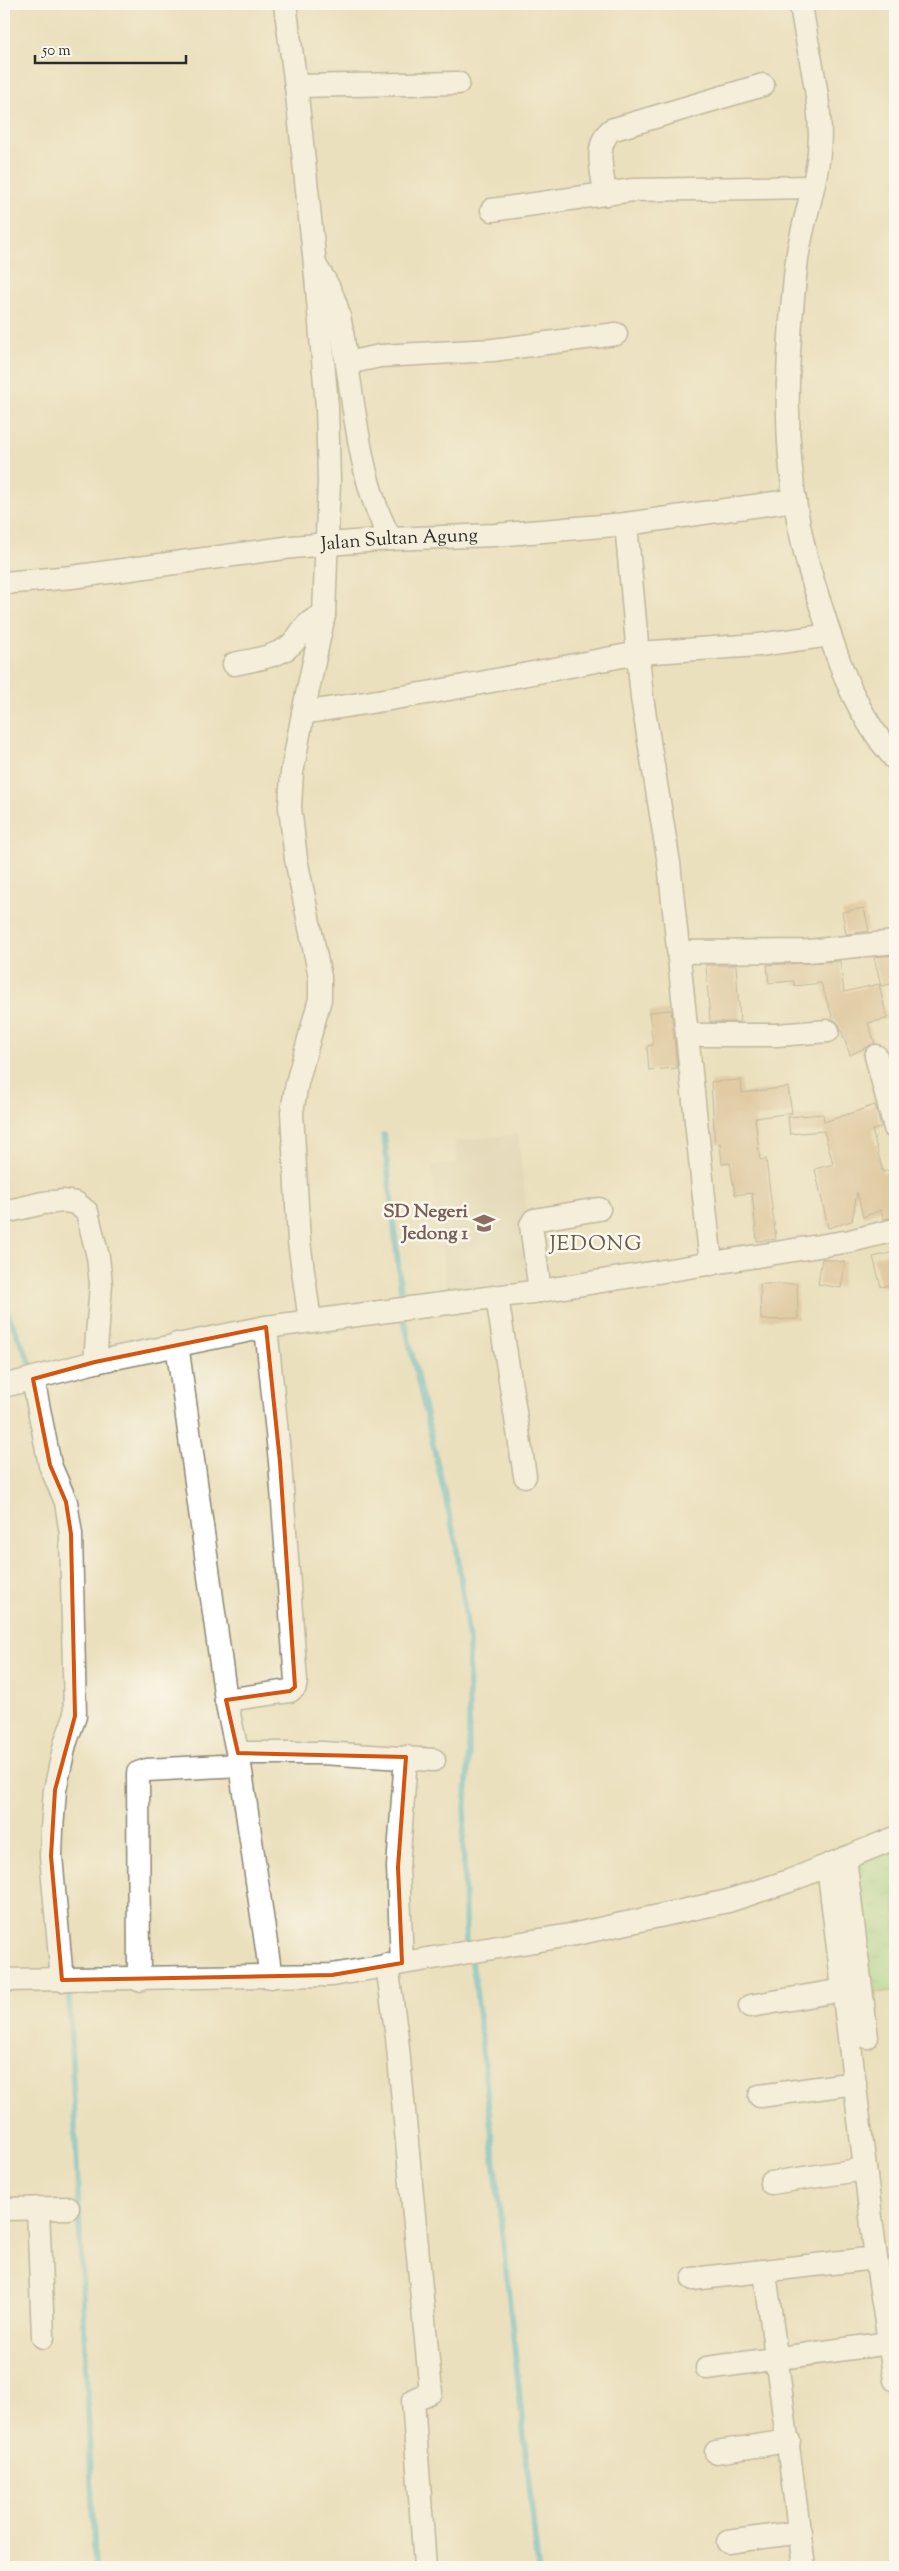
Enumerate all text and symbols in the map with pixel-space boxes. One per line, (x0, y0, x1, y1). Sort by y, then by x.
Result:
scale bar (35, 32, 186, 64)
text: 50 m (41, 41, 71, 62)
street label: Jalan Sultan Agung (319, 522, 478, 558)
place label: SD Negeri Jedong 1 (383, 1199, 469, 1248)
school or university icon: SD Negeri Jedong 1 (471, 1210, 497, 1236)
district label: JEDONG (549, 1230, 642, 1260)

